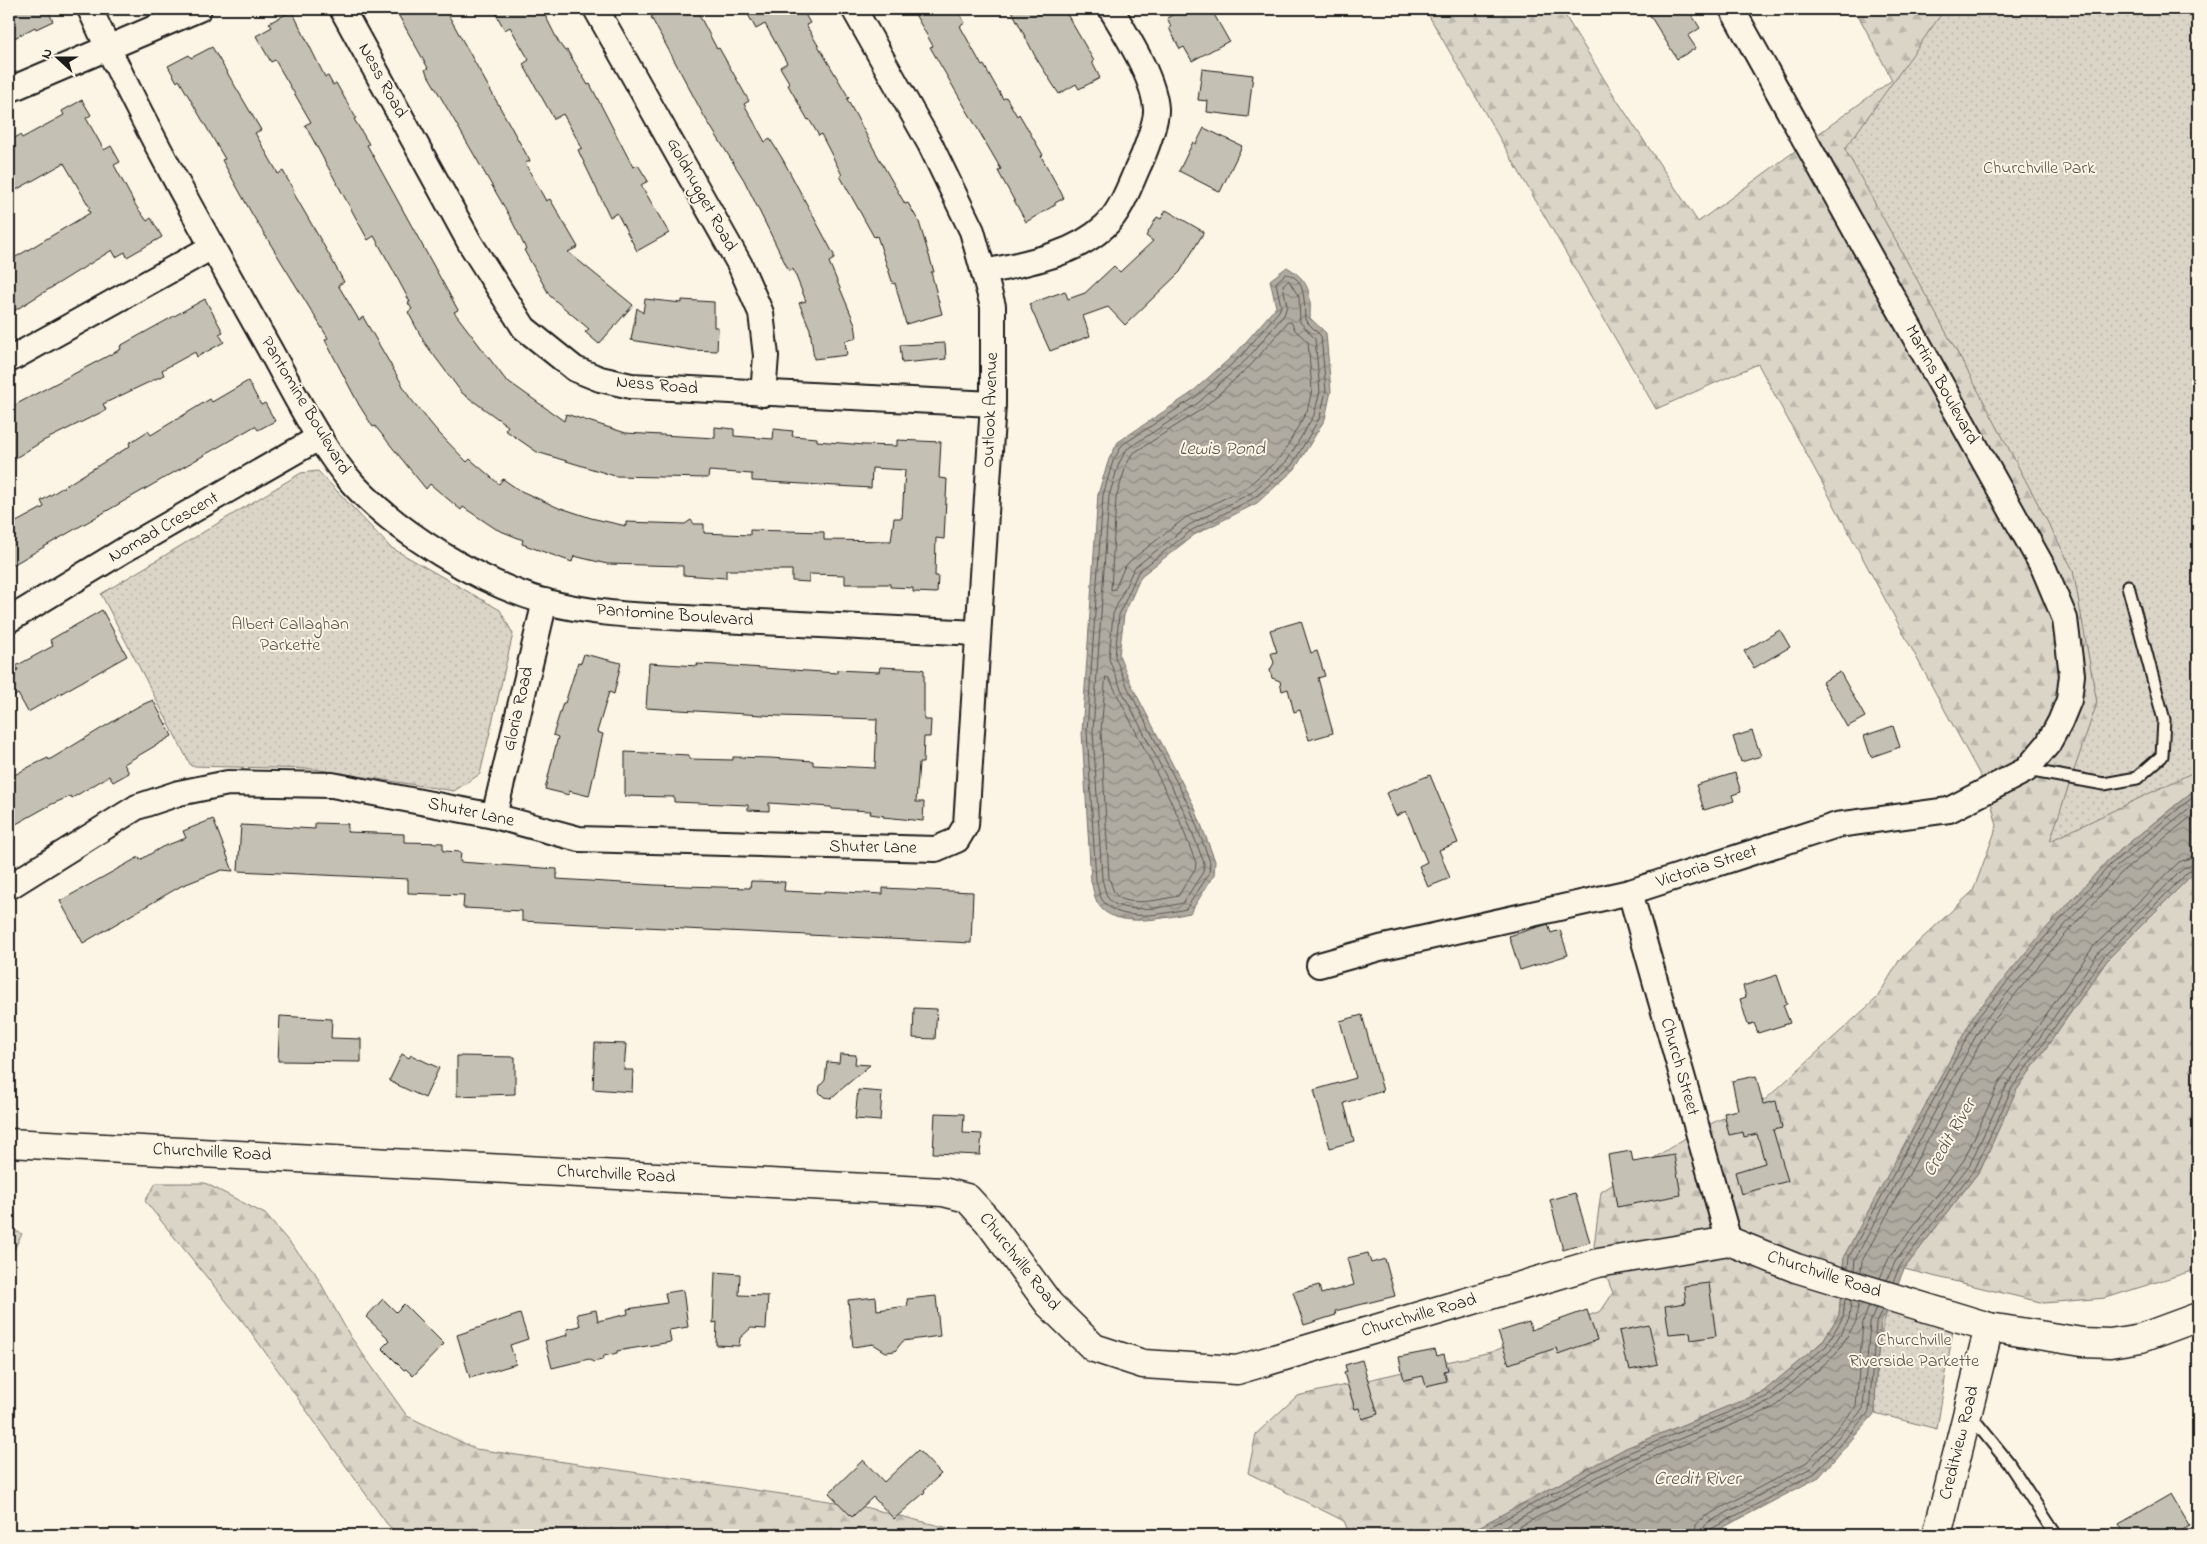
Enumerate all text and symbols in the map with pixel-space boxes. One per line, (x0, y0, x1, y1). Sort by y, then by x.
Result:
north arrow (32, 32, 82, 82)
street label: Ness Road (351, 39, 413, 123)
text: N (36, 46, 59, 62)
street label: Goldnugget Road (658, 133, 743, 257)
park label: Churchville Park (1983, 156, 2095, 182)
street label: Martins Boulevard (1897, 320, 1985, 450)
street label: Pantomine Boulevard (253, 332, 357, 480)
street label: Outlook Avenue (976, 351, 1006, 468)
street label: Ness Road (615, 369, 699, 403)
water label: Lewis Pond (1179, 436, 1266, 463)
street label: Nomad Crescent (104, 486, 224, 570)
street label: Pantomine Boulevard (596, 598, 754, 634)
park label: Albert Callaghan Parkette (231, 612, 349, 659)
street label: Gloria Road (497, 664, 541, 754)
street label: Shuter Lane (425, 791, 518, 835)
street label: Shuter Lane (829, 834, 918, 862)
street label: Victoria Street (1652, 839, 1761, 896)
street label: Church Street (1653, 1015, 1705, 1119)
water label: Credit River (1917, 1092, 1984, 1182)
street label: Churchville Road (152, 1137, 272, 1169)
street label: Churchville Road (556, 1159, 676, 1191)
street label: Churchville Road (972, 1207, 1066, 1317)
street label: Churchville Road (1764, 1244, 1884, 1306)
street label: Churchville Road (1358, 1287, 1480, 1345)
park label: Churchville Riverside Parkette (1849, 1328, 1980, 1375)
street label: Creditview Road (1933, 1383, 1987, 1503)
water label: Credit River (1654, 1466, 1742, 1493)

